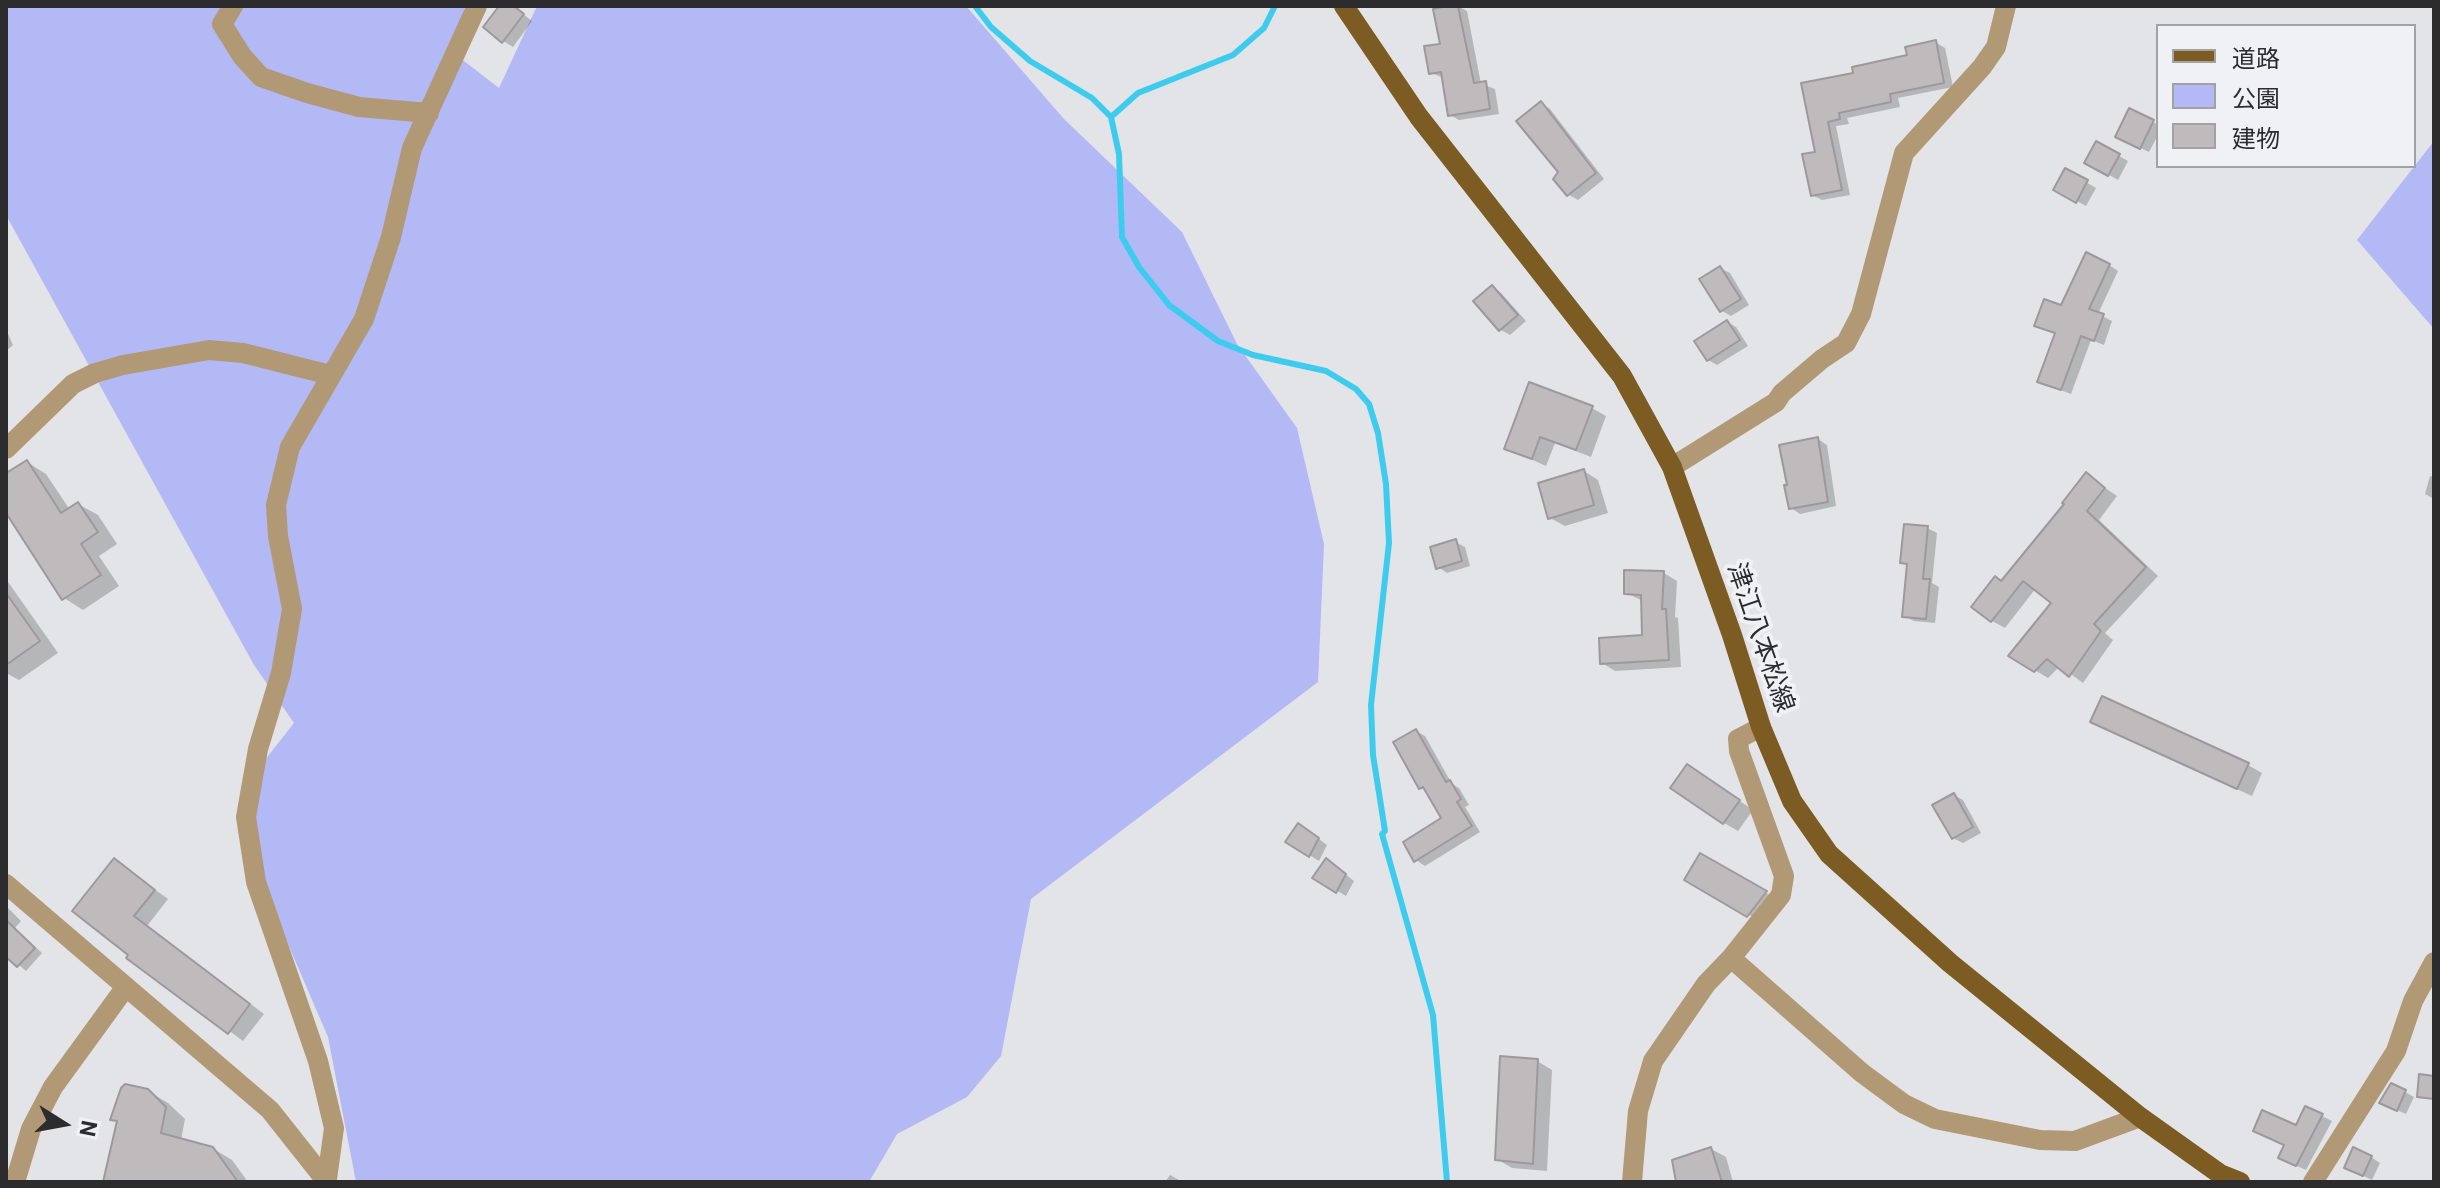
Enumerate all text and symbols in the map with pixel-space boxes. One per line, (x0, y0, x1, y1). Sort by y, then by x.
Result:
legend (2156, 24, 2416, 168)
text: 道路 (2232, 45, 2280, 73)
text: 公園 (2232, 85, 2280, 113)
text: 建物 (2232, 125, 2280, 153)
street label: 津江八本松線 (1719, 559, 1799, 717)
north arrow (24, 1084, 104, 1164)
text: N (74, 1119, 102, 1139)

